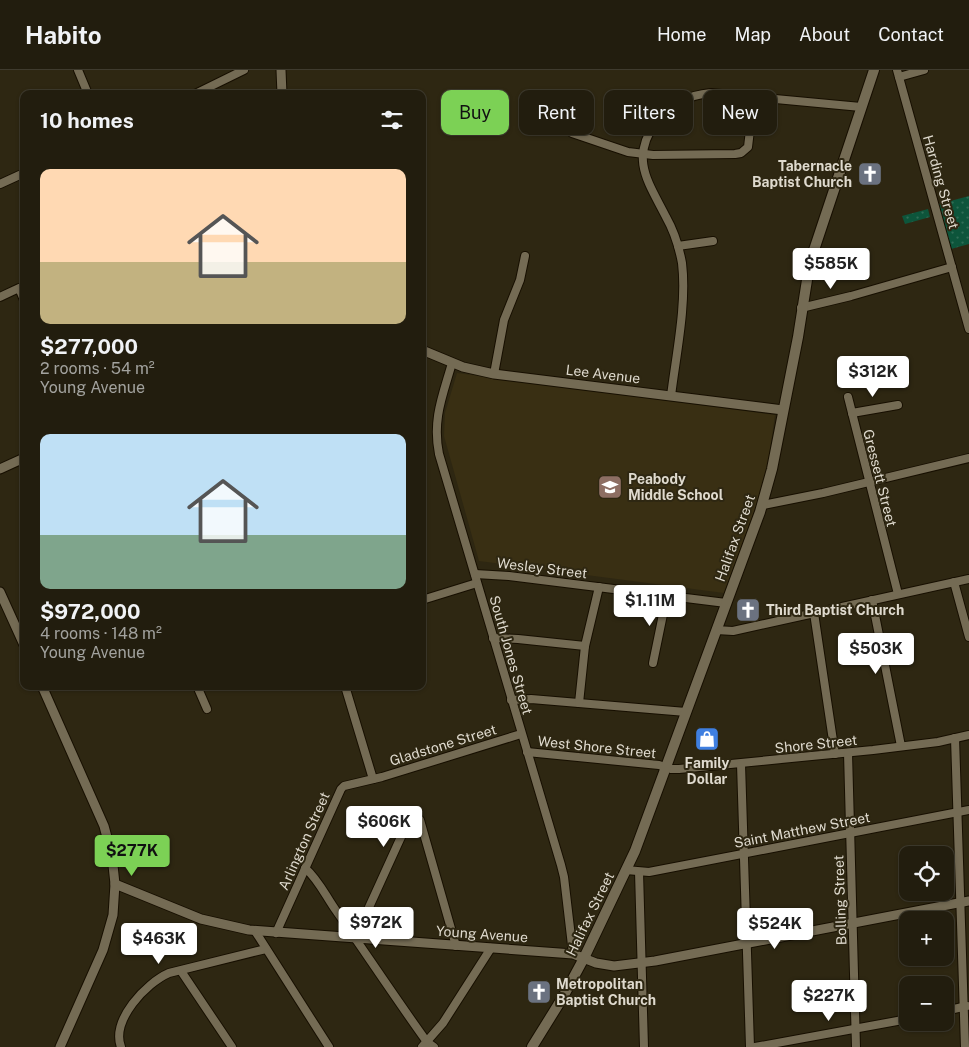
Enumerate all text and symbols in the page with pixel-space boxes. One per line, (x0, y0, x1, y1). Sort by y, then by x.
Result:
text: Habito (25, 21, 101, 49)
text: Home (657, 24, 707, 45)
text: Map (735, 24, 771, 45)
text: About (799, 24, 850, 45)
text: Contact (878, 24, 944, 45)
chip: Buy (441, 90, 509, 135)
chip: Rent (519, 90, 594, 135)
chip: Filters (604, 90, 693, 135)
chip: New (703, 90, 777, 135)
icon: filters (378, 106, 406, 134)
text: 10 homes (40, 108, 134, 133)
street label: Harding Street (920, 133, 962, 231)
place label: Tabernacle Baptist Church (752, 158, 852, 190)
church icon: Tabernacle Baptist Church (857, 161, 883, 187)
icon: home (178, 201, 268, 291)
pin: $585K (796, 248, 866, 290)
text: $585K (804, 254, 858, 273)
text: $277,000 (40, 334, 138, 359)
pin: $312K (838, 356, 908, 398)
text: 2 rooms · 54 m² (40, 359, 155, 378)
street label: Lee Avenue (565, 361, 641, 387)
text: $312K (848, 362, 898, 381)
text: Young Avenue (40, 378, 145, 397)
street label: Gressett Street (860, 428, 900, 528)
icon: home (178, 466, 268, 556)
place label: Peabody Middle School (628, 471, 724, 503)
school or university icon: Peabody Middle School (597, 474, 623, 500)
street label: Halifax Street (712, 492, 758, 584)
street label: Wesley Street (496, 555, 588, 581)
pin: $1.11M (609, 584, 691, 627)
text: $1.11M (625, 591, 675, 610)
street label: South Jones Street (486, 594, 536, 716)
church icon: Third Baptist Church (735, 597, 761, 623)
text: $972,000 (40, 599, 141, 624)
place label: Third Baptist Church (766, 602, 904, 618)
text: 4 rooms · 148 m² (40, 624, 162, 643)
pin: $503K (841, 632, 911, 675)
text: $503K (849, 639, 903, 658)
text: Young Avenue (40, 643, 145, 662)
street label: Gladstone Street (388, 721, 498, 769)
shop icon: Family Dollar (694, 726, 720, 752)
street label: Shore Street (774, 732, 858, 756)
street label: West Shore Street (537, 733, 657, 761)
place label: Family Dollar (685, 755, 730, 787)
street label: Arlington Street (275, 790, 333, 892)
pin: $606K (349, 806, 419, 848)
street label: Saint Matthew Street (733, 809, 871, 851)
text: $606K (357, 812, 411, 831)
pin: $277K (97, 834, 167, 877)
text: $277K (106, 841, 158, 860)
map controls (899, 846, 954, 1031)
button: locate (899, 846, 954, 901)
street label: Bolling Street (830, 855, 850, 945)
street label: Halifax Street (563, 869, 617, 959)
pin: $972K (341, 906, 411, 949)
pin: $524K (740, 908, 810, 950)
button: + (899, 911, 954, 966)
text: $972K (350, 913, 402, 932)
text: $524K (748, 914, 802, 933)
pin: $463K (124, 922, 194, 965)
street label: Young Avenue (436, 923, 529, 945)
text: $463K (132, 929, 186, 948)
place label: Metropolitan Baptist Church (556, 976, 656, 1008)
button: − (899, 976, 954, 1031)
church icon: Metropolitan Baptist Church (526, 979, 552, 1005)
pin: $227K (794, 980, 864, 1022)
text: $227K (803, 986, 855, 1005)

